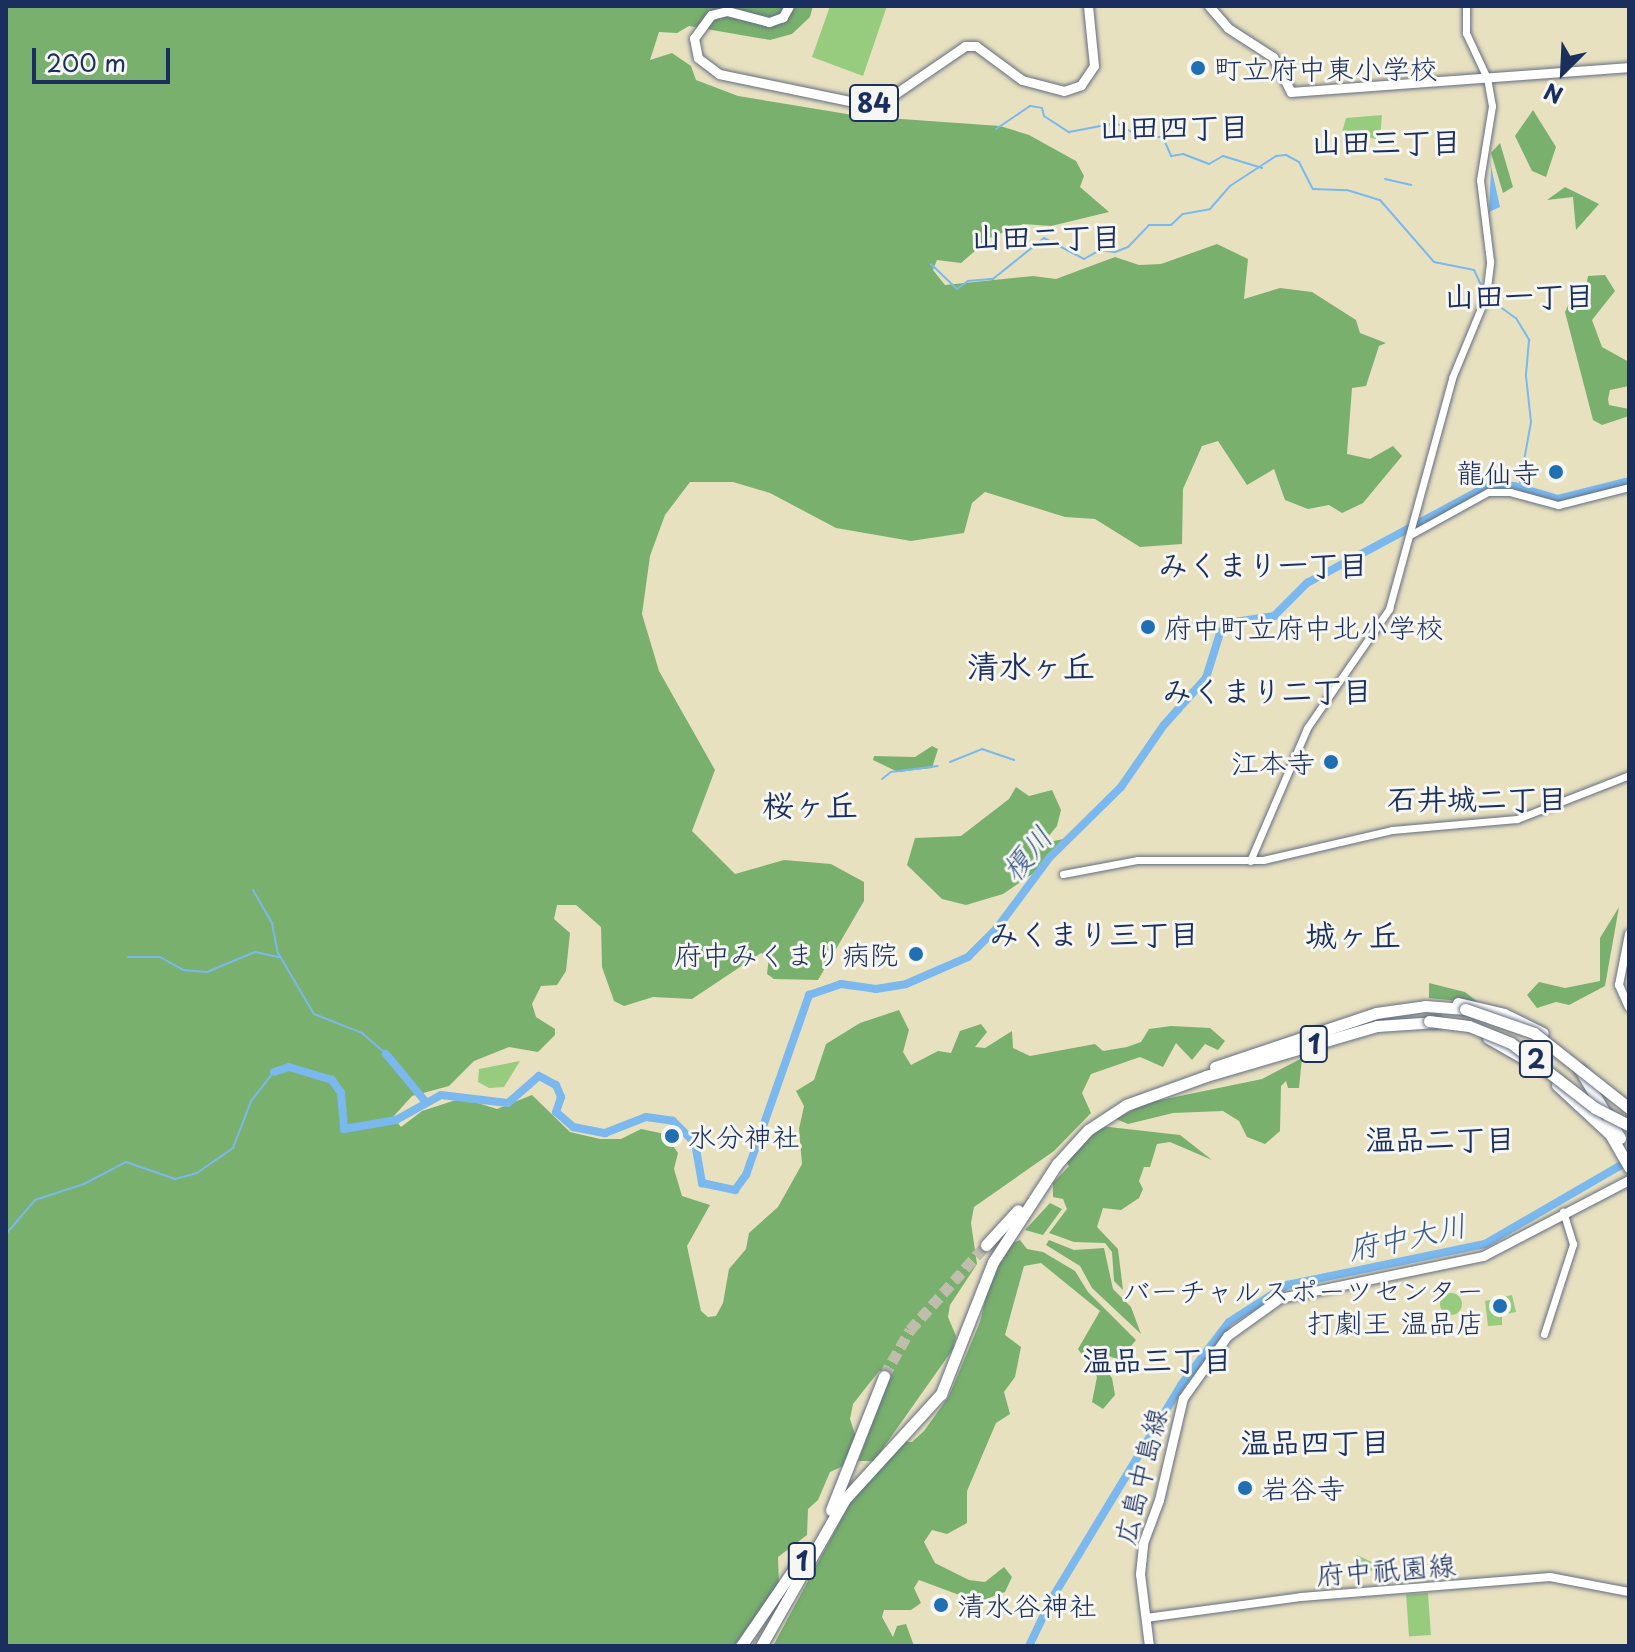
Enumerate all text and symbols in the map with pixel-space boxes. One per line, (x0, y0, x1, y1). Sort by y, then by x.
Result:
scale bar (36, 32, 174, 82)
north arrow (1523, 32, 1603, 112)
text: 200 m (46, 44, 126, 80)
place label: 町立府中東小学校 (1214, 51, 1438, 85)
marker: 町立府中東小学校 (1189, 59, 1207, 77)
text: N (1538, 76, 1568, 113)
road number: 84 (848, 81, 900, 125)
district label: 山田四丁目 (1099, 108, 1249, 144)
district label: 山田三丁目 (1311, 123, 1461, 159)
district label: 山田二丁目 (971, 218, 1121, 254)
district label: 山田一丁目 (1444, 277, 1594, 313)
place label: 龍仙寺 (1456, 455, 1540, 489)
marker: 龍仙寺 (1547, 463, 1565, 481)
district label: みくまり一丁目 (1158, 546, 1368, 582)
place label: 府中町立府中北小学校 (1164, 610, 1444, 644)
marker: 府中町立府中北小学校 (1139, 618, 1157, 636)
district label: 清水ヶ丘 (967, 646, 1095, 684)
district label: みくまり二丁目 (1162, 672, 1372, 708)
place label: 江本寺 (1231, 745, 1315, 779)
marker: 江本寺 (1322, 753, 1340, 771)
district label: 石井城二丁目 (1387, 780, 1567, 816)
district label: 桜ヶ丘 (762, 785, 858, 823)
water label: 榎川 (993, 818, 1059, 888)
district label: みくまり三丁目 (989, 915, 1199, 951)
district label: 城ヶ丘 (1305, 915, 1401, 953)
place label: 府中みくまり病院 (674, 937, 898, 971)
marker: 府中みくまり病院 (905, 943, 927, 965)
road number: 1 (1298, 1022, 1330, 1066)
road number: 2 (1518, 1037, 1554, 1081)
place label: 水分神社 (688, 1119, 800, 1153)
district label: 温品二丁目 (1365, 1120, 1515, 1156)
marker: 水分神社 (663, 1127, 681, 1145)
water label: 府中大川 (1345, 1206, 1469, 1266)
place label: バーチャルスポーツセンター 打劇王 温品店 (1120, 1273, 1484, 1339)
marker: バーチャルスポーツセンター 打劇王 温品店 (1491, 1297, 1509, 1315)
district label: 温品三丁目 (1082, 1341, 1232, 1377)
street label: 広島中島線 (1107, 1404, 1173, 1548)
district label: 温品四丁目 (1240, 1423, 1390, 1459)
place label: 岩谷寺 (1261, 1471, 1345, 1505)
marker: 岩谷寺 (1236, 1479, 1254, 1497)
road number: 1 (786, 1539, 818, 1583)
street label: 府中祇園線 (1315, 1547, 1457, 1591)
place label: 清水谷神社 (957, 1588, 1097, 1622)
marker: 清水谷神社 (932, 1596, 950, 1614)

